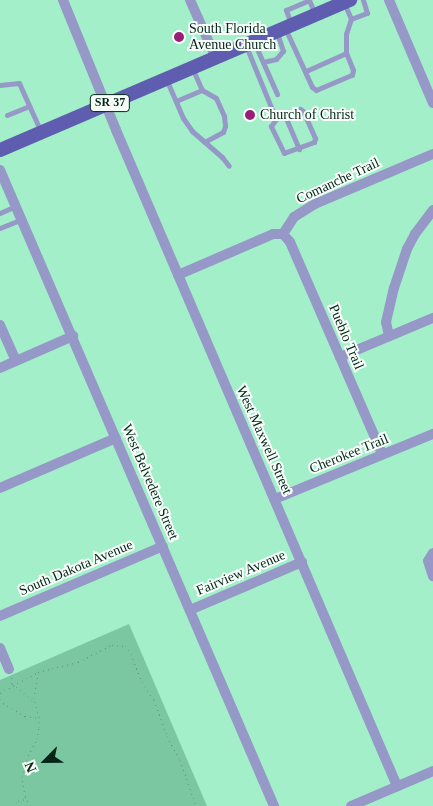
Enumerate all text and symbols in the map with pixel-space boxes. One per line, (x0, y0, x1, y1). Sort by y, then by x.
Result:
place label: South Florida Avenue Church (189, 21, 276, 54)
marker: South Florida Avenue Church (173, 31, 185, 43)
road number: SR 37 (89, 94, 131, 112)
place label: Church of Christ (260, 107, 354, 123)
marker: Church of Christ (244, 109, 256, 121)
street label: Comanche Trail (294, 154, 382, 208)
street label: Pueblo Trail (325, 302, 367, 372)
street label: West Maxwell Street (233, 383, 295, 497)
street label: West Belvedere Street (118, 422, 182, 542)
street label: Cherokee Trail (307, 431, 391, 477)
street label: South Dakota Avenue (16, 536, 136, 600)
street label: Fairview Avenue (194, 547, 288, 599)
north arrow (20, 736, 70, 786)
text: N (22, 759, 40, 775)

